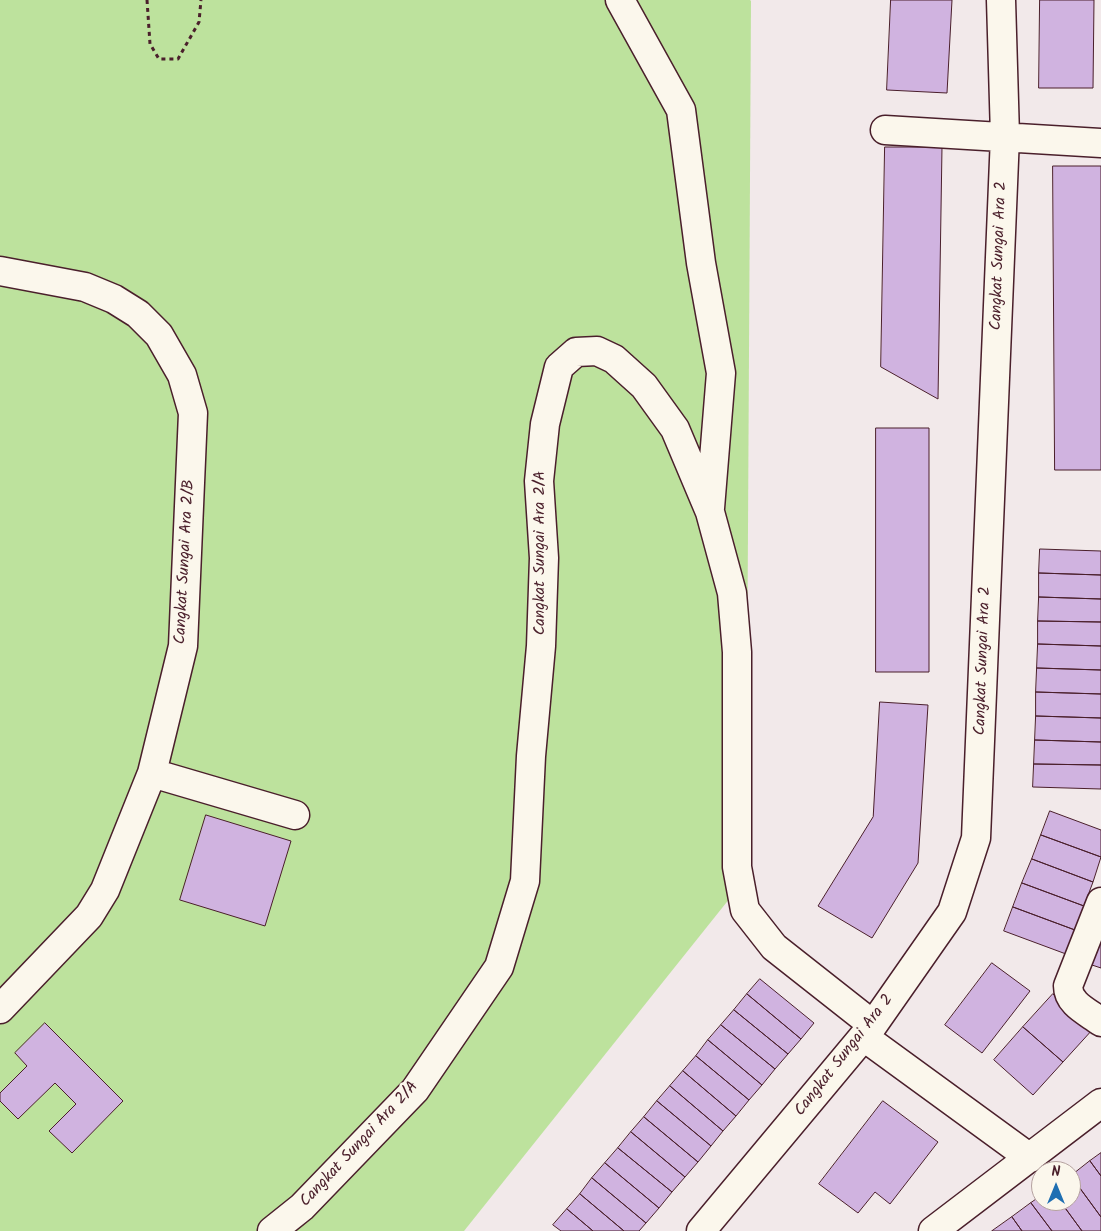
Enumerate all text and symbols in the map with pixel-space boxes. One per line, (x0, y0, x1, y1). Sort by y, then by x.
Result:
street label: Cangkat Sungai Ara 2 (988, 181, 1012, 331)
street label: Cangkat Sungai Ara 2/A (531, 471, 551, 635)
street label: Cangkat Sungai Ara 2/B (172, 479, 200, 645)
street label: Cangkat Sungai Ara 2 (972, 586, 996, 736)
street label: Cangkat Sungai Ara 2 (792, 991, 898, 1121)
street label: Cangkat Sungai Ara 2/A (297, 1078, 423, 1212)
north arrow (1031, 1161, 1081, 1211)
text: N (1052, 1161, 1060, 1183)

